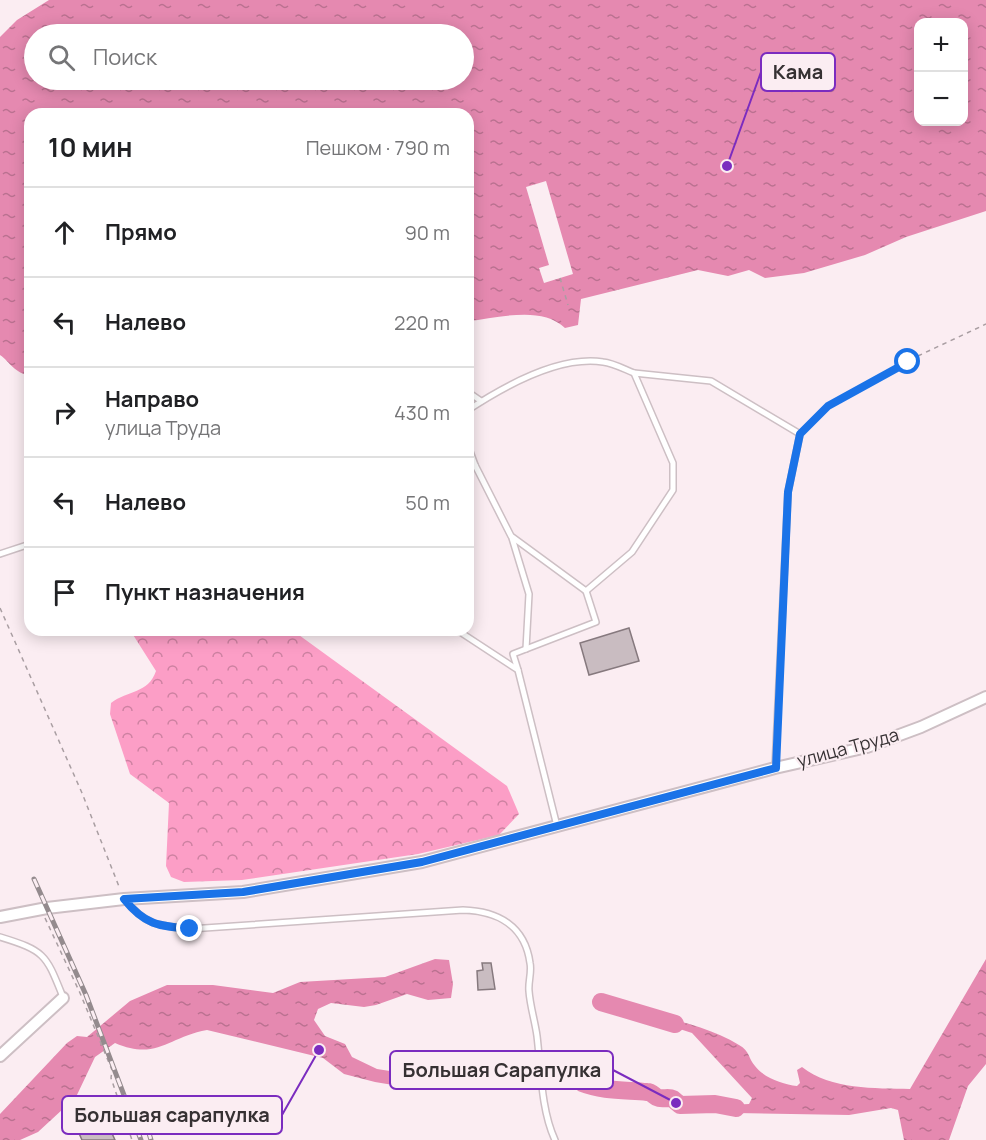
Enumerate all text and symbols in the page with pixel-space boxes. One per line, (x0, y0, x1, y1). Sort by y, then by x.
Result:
map controls (914, 18, 968, 126)
button: + (914, 18, 968, 72)
search box (24, 24, 474, 90)
icon: search (45, 41, 78, 74)
text: Поиск (93, 42, 157, 72)
callout: Кама (761, 53, 835, 91)
text: Кама (773, 58, 823, 85)
button: − (914, 72, 968, 126)
text: 10 мин (48, 129, 133, 165)
text: Пешком · 790 m (306, 134, 450, 161)
icon: ahead (48, 216, 81, 249)
text: Прямо (105, 217, 177, 247)
text: 90 m (404, 219, 450, 246)
icon: left (48, 306, 81, 339)
text: Налево (105, 307, 186, 337)
text: 220 m (394, 309, 450, 336)
route start (894, 348, 920, 374)
text: Направо (105, 384, 199, 414)
icon: right (48, 396, 81, 429)
text: 430 m (394, 399, 450, 426)
text: улица Труда (105, 414, 221, 441)
icon: left (48, 486, 81, 519)
text: Налево (105, 487, 186, 517)
text: 50 m (405, 489, 450, 516)
icon: arrive (48, 576, 81, 609)
text: Пункт назначения (105, 577, 305, 607)
street label: улица Труда (794, 722, 901, 772)
route end (176, 915, 202, 941)
callout: Большая Сарапулка (390, 1051, 613, 1089)
text: Большая Сарапулка (403, 1056, 601, 1083)
callout: Большая сарапулка (62, 1096, 282, 1134)
text: Большая сарапулка (74, 1101, 270, 1128)

